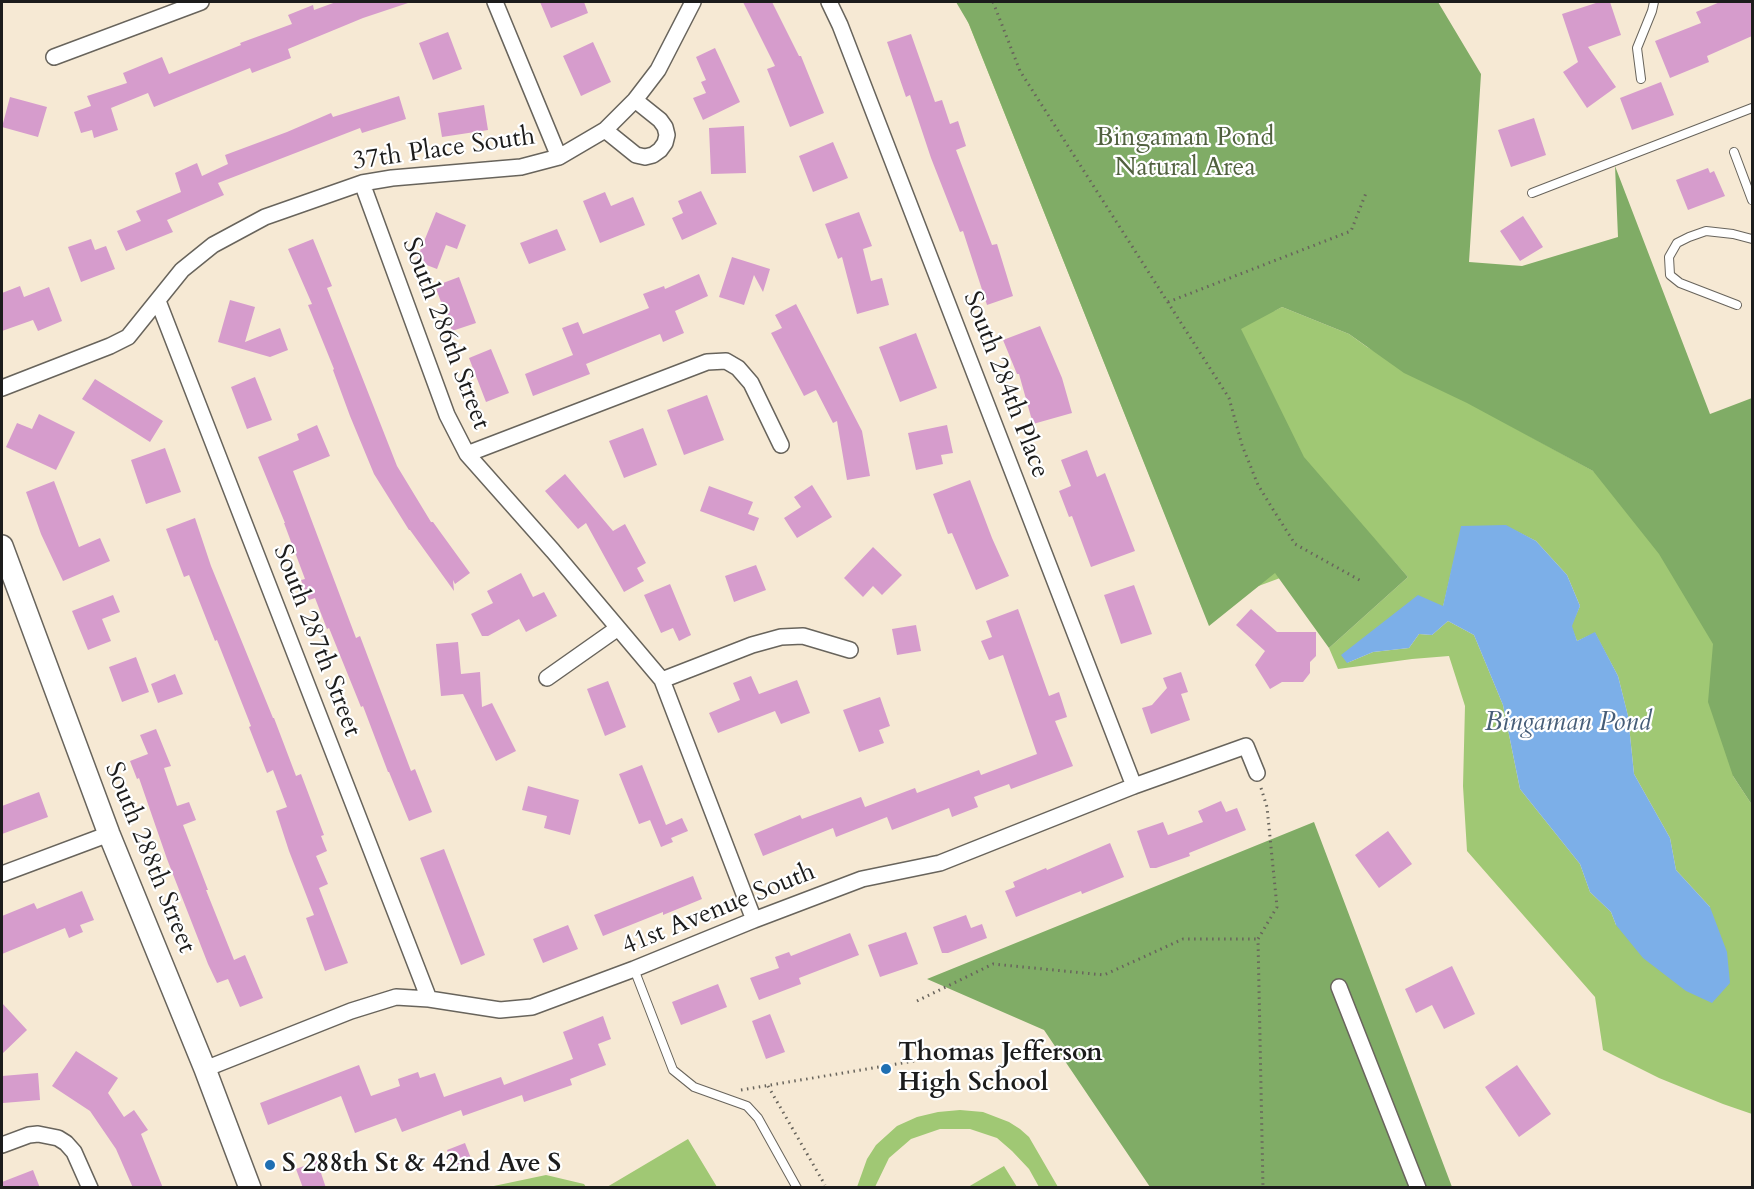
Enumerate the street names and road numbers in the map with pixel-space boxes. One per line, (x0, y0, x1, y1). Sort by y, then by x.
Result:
street label: 37th Place South (351, 122, 537, 178)
street label: South 286th Street (394, 234, 496, 434)
street label: South 284th Place (955, 287, 1055, 483)
street label: South 287th Street (265, 541, 367, 741)
street label: South 288th Street (97, 758, 201, 958)
street label: 41st Avenue South (618, 857, 820, 963)

